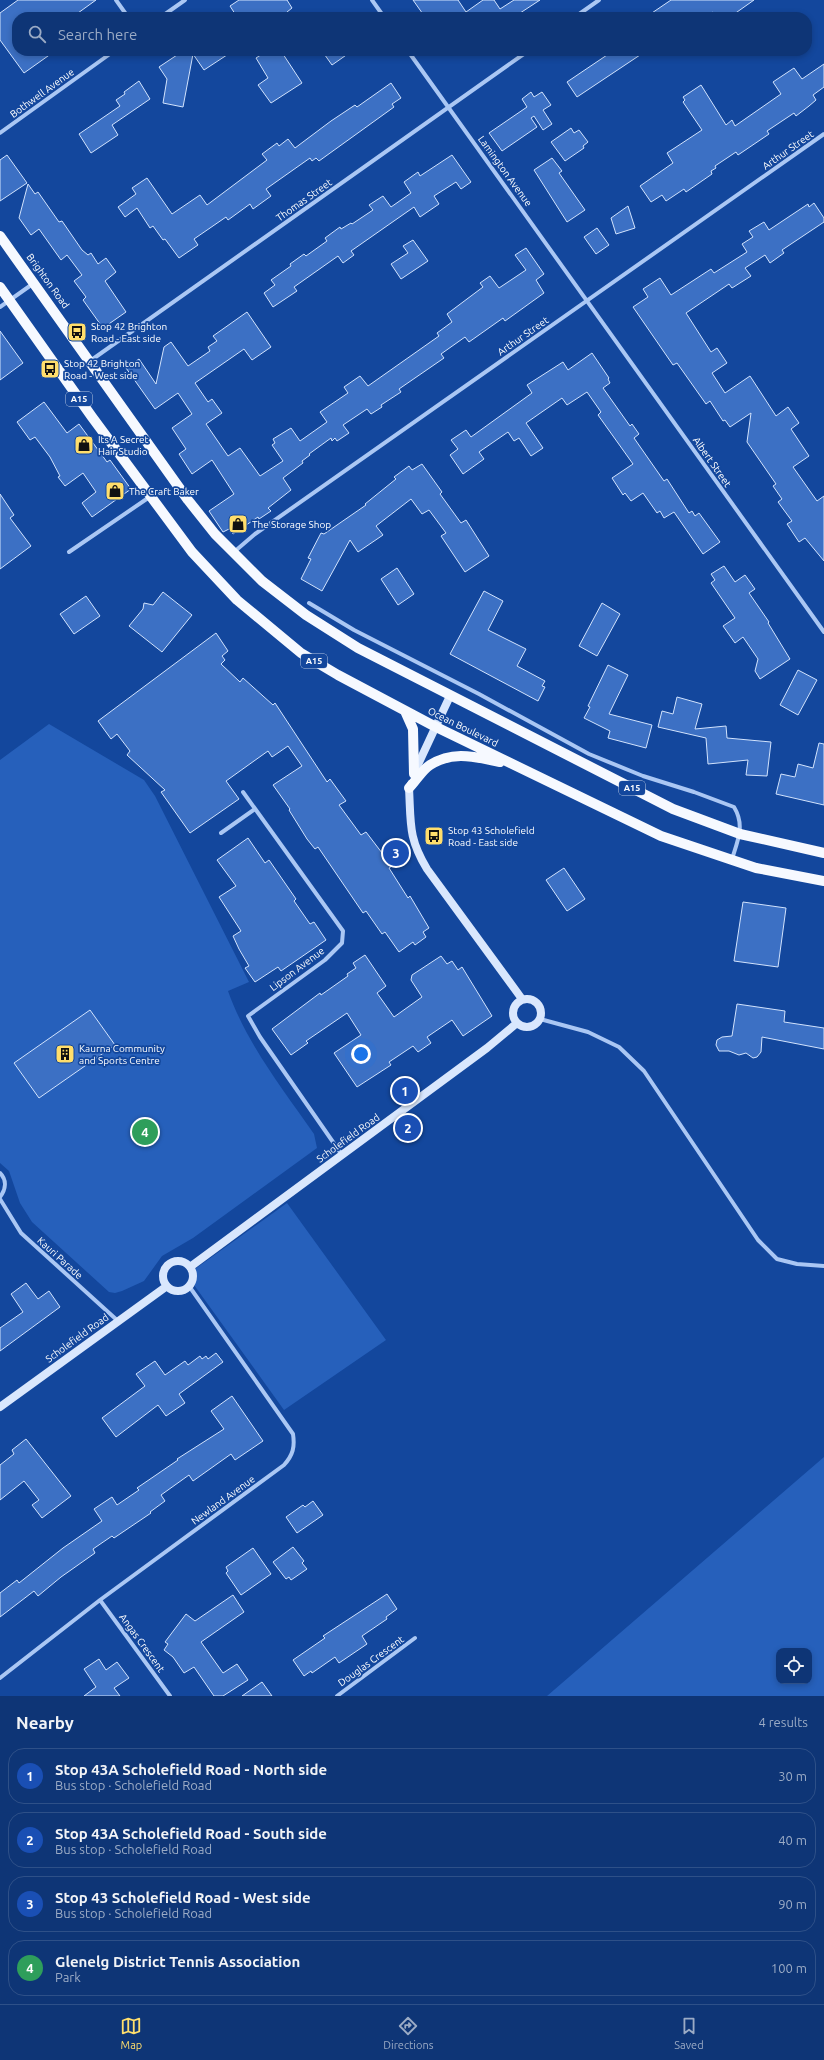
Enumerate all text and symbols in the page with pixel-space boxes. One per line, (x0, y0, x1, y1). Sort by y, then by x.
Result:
search box (12, 12, 812, 56)
icon: search (26, 23, 48, 45)
text: Search here (58, 26, 137, 43)
street label: Bothwell Avenue (8, 66, 76, 120)
street label: Arthur Street (760, 128, 816, 172)
street label: Lamington Avenue (476, 134, 534, 208)
street label: Thomas Street (274, 177, 334, 223)
street label: Brighton Road (24, 252, 72, 311)
street label: Arthur Street (495, 314, 551, 358)
bus stop icon: Stop 42 Brighton Road - East side (66, 321, 88, 343)
place label: Stop 42 Brighton Road - East side (91, 321, 167, 344)
bus stop icon: Stop 42 Brighton Road - West side (39, 358, 61, 380)
place label: Stop 42 Brighton Road - West side (64, 358, 140, 381)
road number: A15 (66, 392, 92, 406)
shop icon: Its A Secret Hair Studio (73, 434, 95, 456)
place label: Its A Secret Hair Studio (98, 434, 149, 457)
street label: Albert Street (691, 435, 733, 489)
shop icon: The Craft Baker (104, 480, 126, 502)
place label: The Craft Baker (129, 486, 199, 497)
shop icon: The Storage Shop (227, 513, 249, 535)
place label: The Storage Shop (252, 519, 331, 530)
road number: A15 (301, 654, 327, 668)
street label: Ocean Boulevard (426, 705, 500, 749)
road number: A15 (619, 781, 645, 795)
bus stop icon: Stop 43 Scholefield Road - East side (423, 825, 445, 847)
place label: Stop 43 Scholefield Road - East side (448, 825, 535, 848)
pin: 3 (383, 838, 409, 868)
street label: Lipson Avenue (268, 945, 326, 993)
building icon: Kaurna Community and Sports Centre (54, 1043, 76, 1065)
place label: Kaurna Community and Sports Centre (79, 1043, 165, 1066)
your location (351, 1044, 371, 1064)
pin: 1 (392, 1076, 418, 1106)
street label: Scholefield Road (314, 1111, 382, 1165)
pin: 2 (395, 1113, 421, 1143)
pin: 4 (132, 1117, 158, 1147)
street label: Kauri Parade (35, 1235, 85, 1281)
street label: Scholefield Road (43, 1311, 111, 1365)
street label: Newland Avenue (189, 1473, 257, 1527)
street label: Angas Crescent (117, 1612, 167, 1674)
street label: Douglas Crescent (336, 1633, 406, 1688)
map controls (776, 1648, 812, 1684)
button: locate (776, 1648, 812, 1684)
text: Nearby (16, 1713, 74, 1732)
text: 4 results (758, 1715, 808, 1729)
text: Stop 43A Scholefield Road - North side (55, 1761, 327, 1778)
text: 1 (26, 1769, 34, 1783)
text: 30 m (778, 1769, 807, 1783)
text: Bus stop · Scholefield Road (55, 1778, 212, 1792)
text: Stop 43A Scholefield Road - South side (55, 1825, 327, 1842)
text: 2 (26, 1833, 34, 1847)
text: 40 m (778, 1833, 807, 1847)
text: Bus stop · Scholefield Road (55, 1842, 212, 1856)
text: Stop 43 Scholefield Road - West side (55, 1889, 311, 1906)
text: 3 (26, 1897, 34, 1911)
text: 90 m (778, 1897, 807, 1911)
text: Bus stop · Scholefield Road (55, 1906, 212, 1920)
text: Glenelg District Tennis Association (55, 1953, 300, 1970)
text: 4 (26, 1961, 34, 1975)
text: 100 m (771, 1961, 807, 1975)
text: Park (55, 1970, 81, 1984)
tab: Map (120, 2015, 142, 2051)
tab: Directions (383, 2015, 434, 2051)
tab: Saved (674, 2015, 704, 2051)

